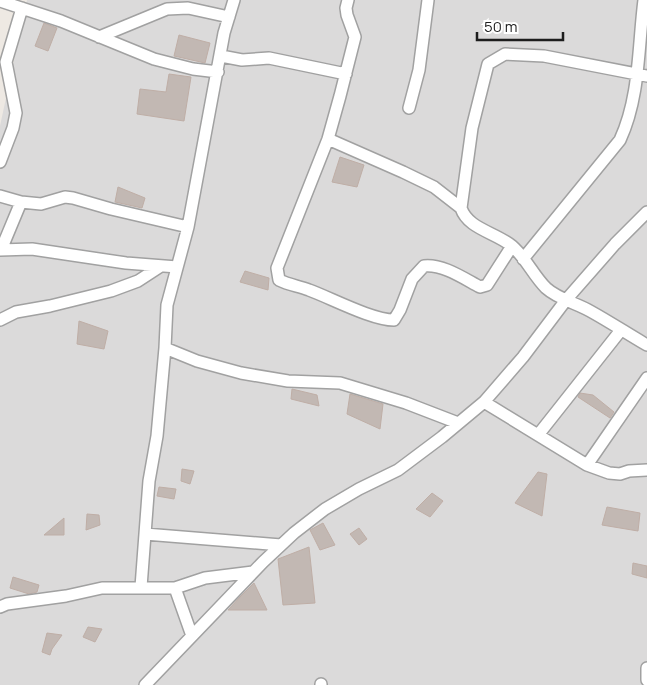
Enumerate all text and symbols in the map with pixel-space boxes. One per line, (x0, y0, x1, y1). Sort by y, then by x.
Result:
scale bar (477, 10, 563, 42)
text: 50 m (484, 16, 518, 37)

